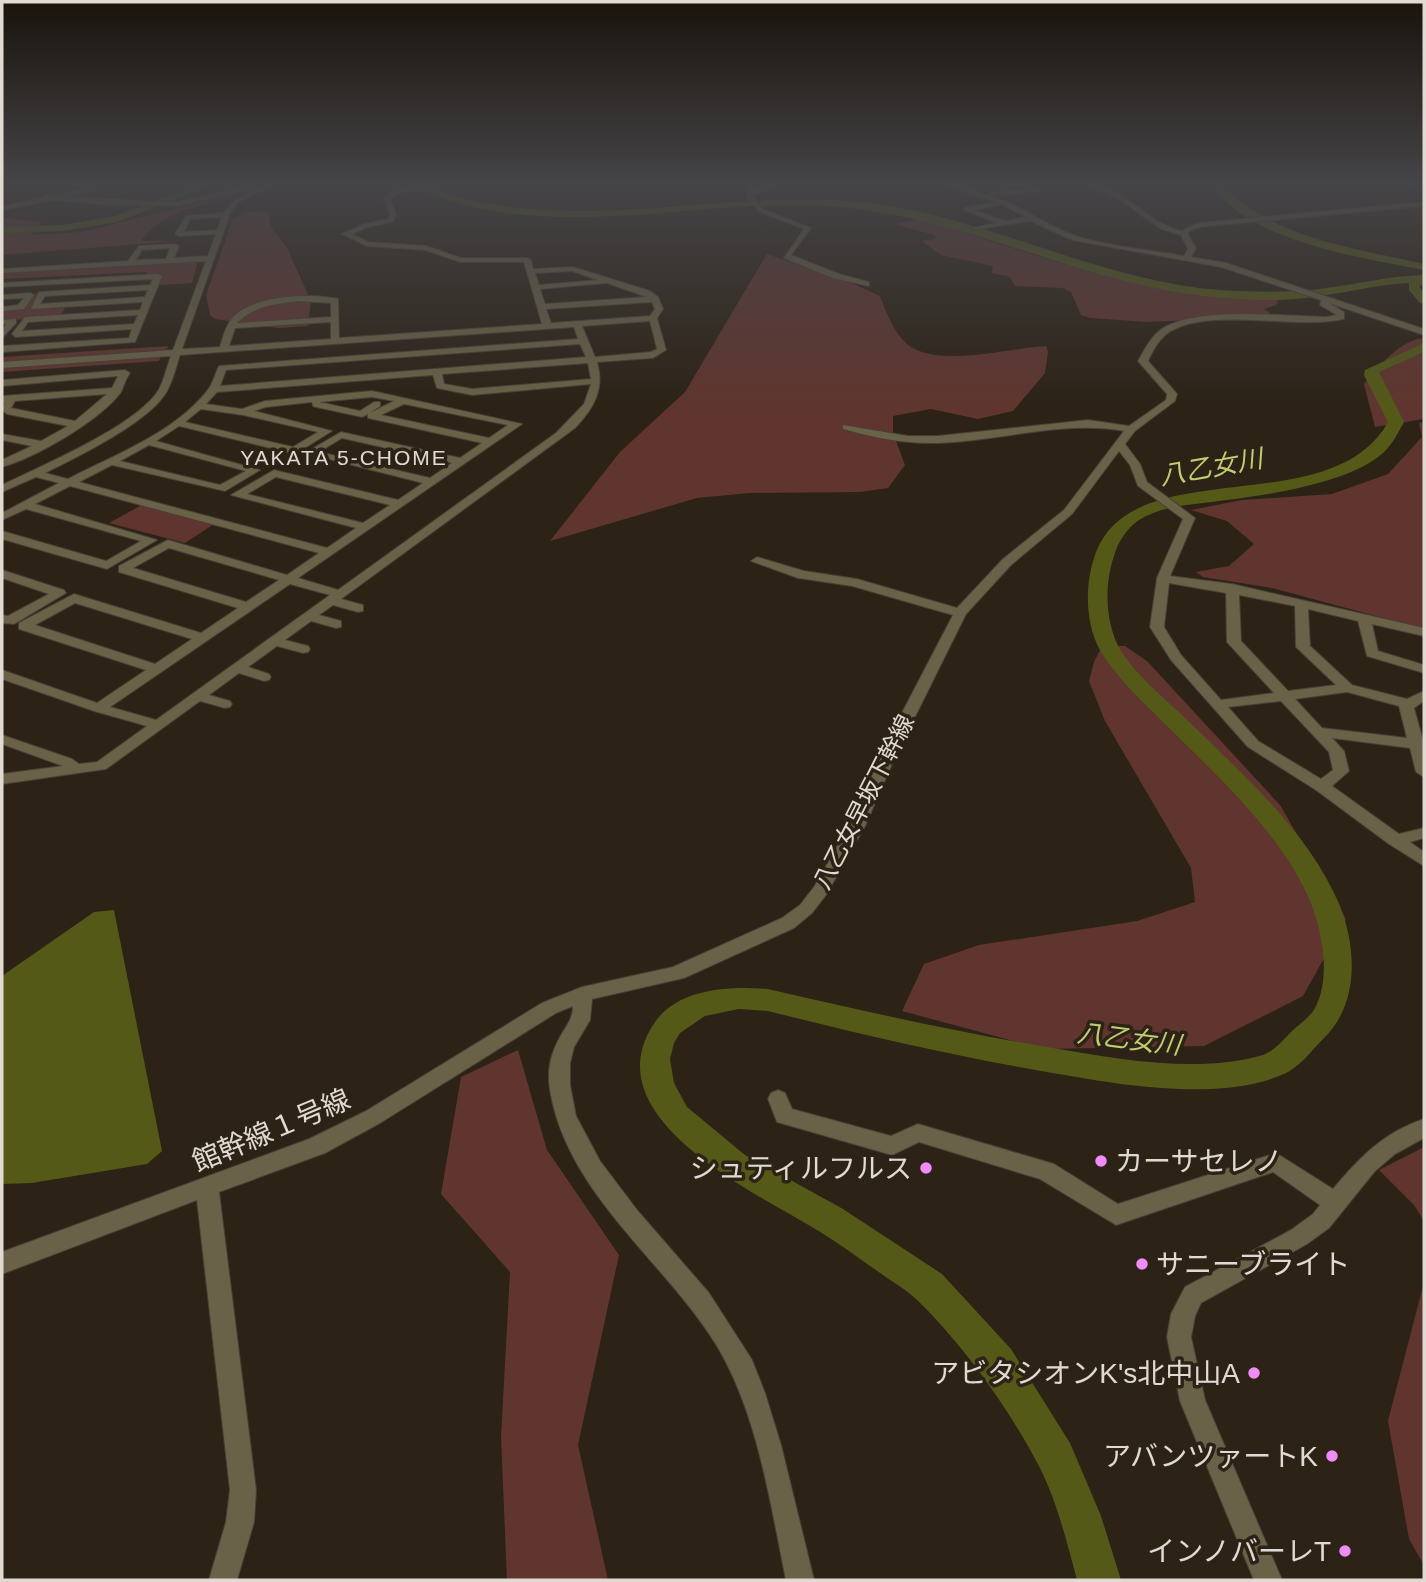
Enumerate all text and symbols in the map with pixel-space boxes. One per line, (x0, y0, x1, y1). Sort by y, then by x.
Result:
water label: 八乙女川 (1157, 443, 1268, 491)
district label: YAKATA 5-CHOME (240, 446, 448, 469)
street label: 八乙女早坂下幹線 (808, 710, 919, 893)
water label: 八乙女川 (1076, 1018, 1185, 1061)
street label: 館幹線１号線 (188, 1083, 355, 1178)
place label: カーサセレノ (1115, 1146, 1282, 1177)
place label: シュティルフルス (690, 1153, 912, 1184)
marker: カーサセレノ (1093, 1153, 1109, 1169)
marker: シュティルフルス (918, 1160, 934, 1176)
place label: サニーブライト (1156, 1249, 1350, 1280)
marker: サニーブライト (1134, 1256, 1150, 1272)
place label: アビタシオンK's北中山A (931, 1358, 1240, 1389)
marker: アビタシオンK's北中山A (1246, 1365, 1262, 1381)
place label: アバンツァートK (1103, 1441, 1318, 1472)
marker: アバンツァートK (1324, 1448, 1340, 1464)
place label: インノバーレT (1147, 1536, 1331, 1567)
marker: インノバーレT (1337, 1543, 1353, 1559)

